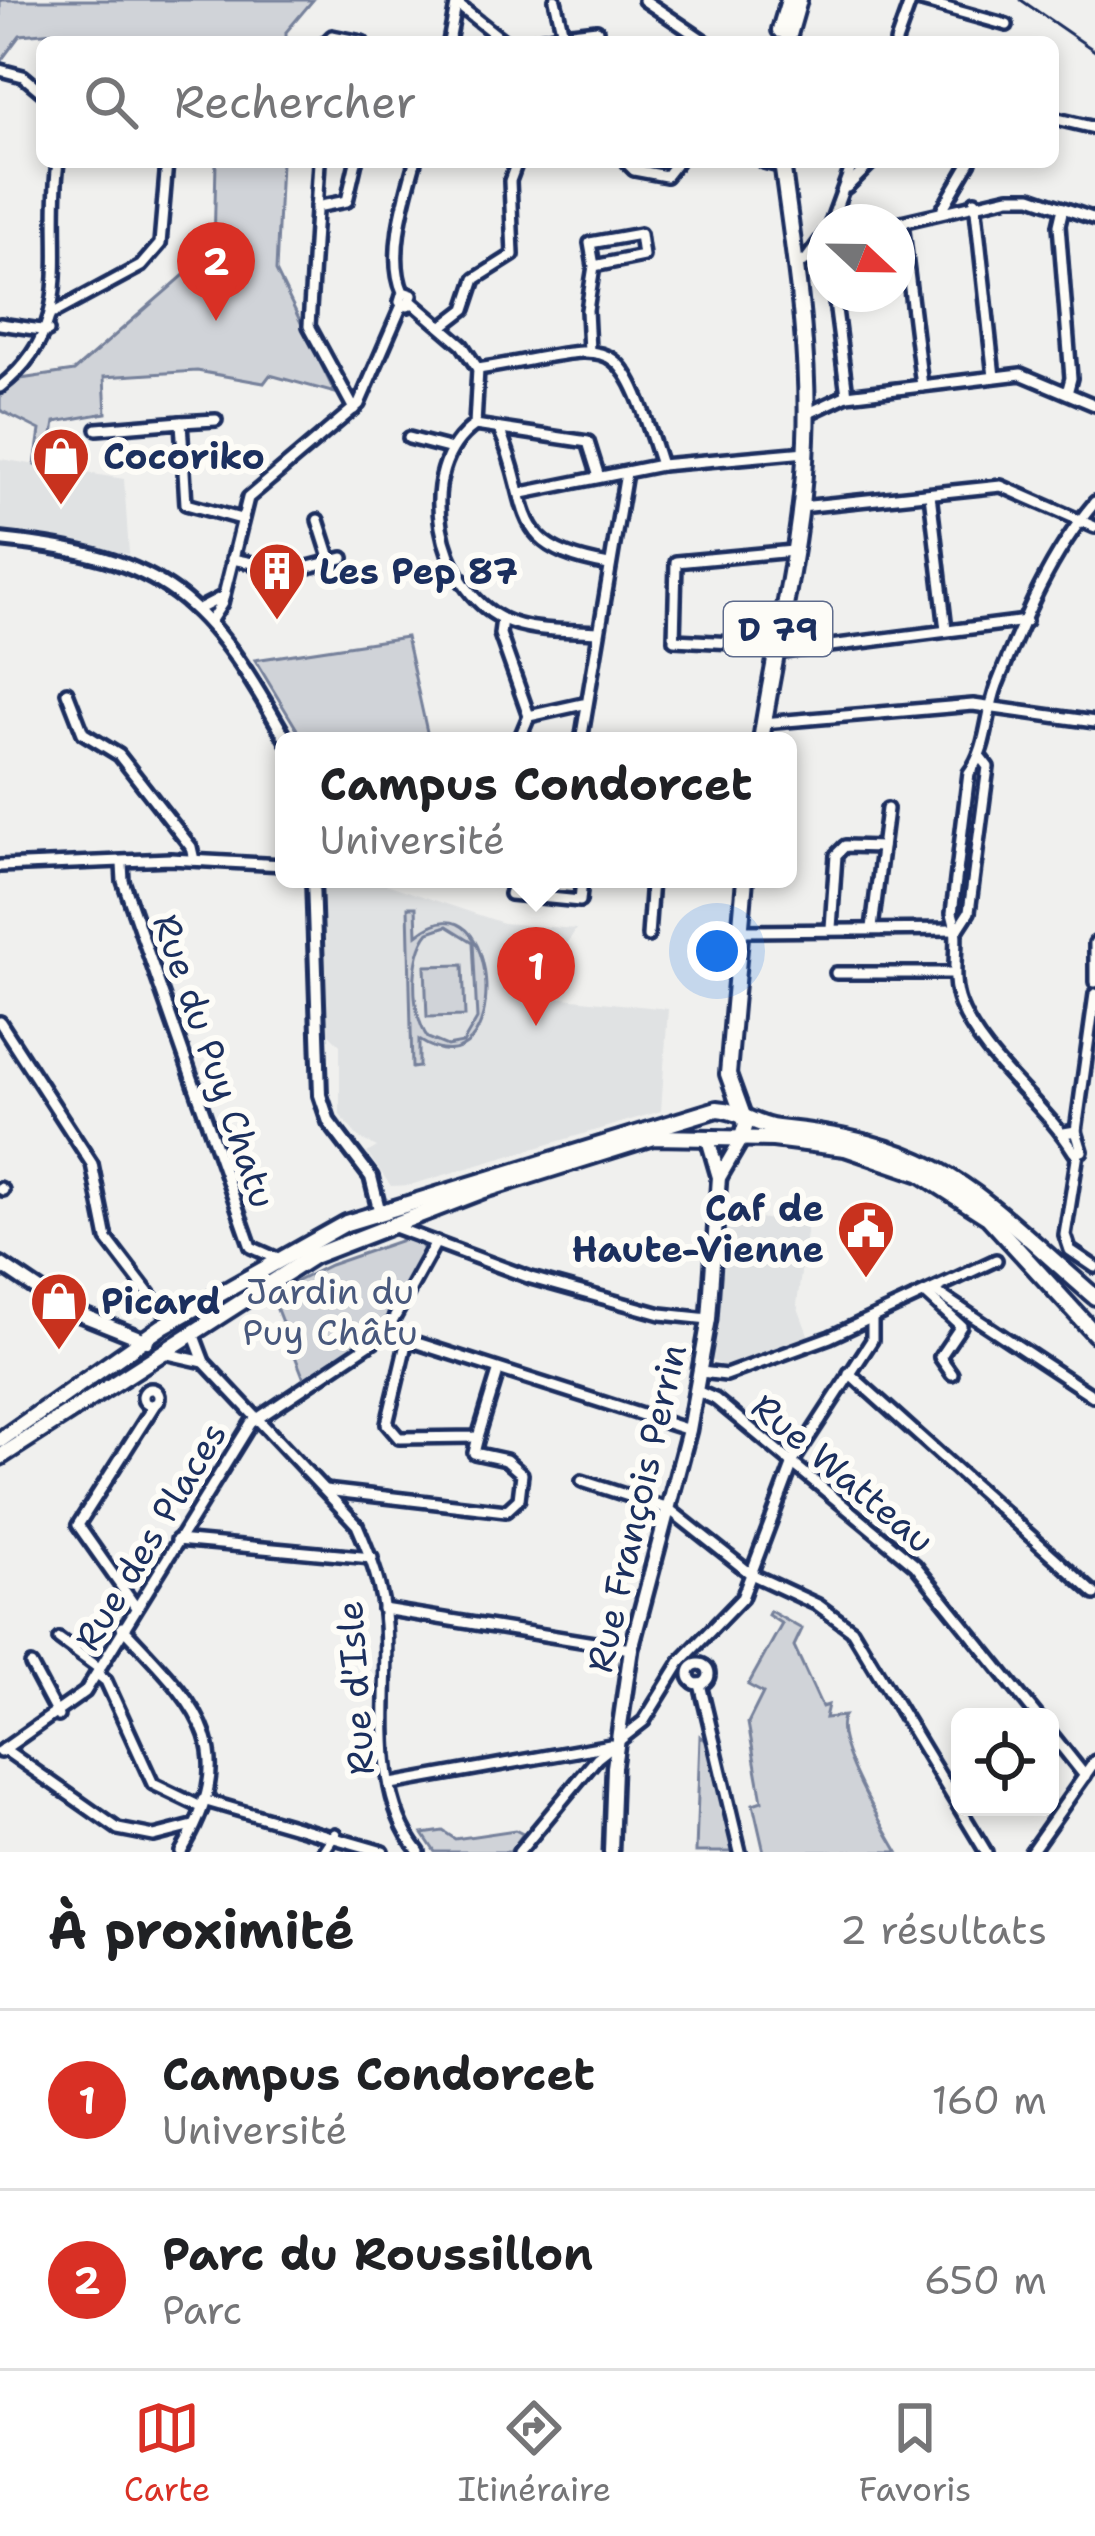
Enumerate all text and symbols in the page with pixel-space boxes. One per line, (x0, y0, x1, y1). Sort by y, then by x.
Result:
search box (36, 36, 1059, 168)
icon: search (78, 69, 144, 135)
text: Rechercher (174, 72, 417, 132)
north arrow (807, 204, 915, 312)
pin: 2 (177, 222, 255, 321)
shop icon: Cocoriko (30, 425, 92, 507)
place label: Cocoriko (103, 432, 265, 481)
building icon: Les Pep 87 (246, 540, 308, 622)
place label: Les Pep 87 (319, 547, 518, 596)
road number: D 79 (724, 602, 832, 656)
popup (275, 732, 797, 888)
text: Campus Condorcet (320, 754, 752, 814)
text: Université (320, 814, 505, 866)
street label: Rue du Puy Chatu (141, 908, 288, 1215)
your location (687, 921, 747, 981)
pin: 1 (497, 927, 575, 1026)
place label: Caf de Haute-Vienne (572, 1184, 824, 1274)
public building icon: Caf de Haute-Vienne (835, 1198, 897, 1280)
park label: Jardin du Puy Châtu (242, 1267, 418, 1357)
shop icon: Picard (28, 1270, 90, 1352)
place label: Picard (101, 1277, 221, 1326)
street label: Rue François Perrin (575, 1339, 698, 1677)
street label: Rue Watteau (741, 1382, 944, 1564)
street label: Rue des Places (63, 1413, 238, 1660)
street label: Rue d'Isle (325, 1599, 386, 1777)
map controls (951, 1708, 1059, 1816)
button: locate (951, 1708, 1059, 1816)
text: À proximité (48, 1896, 355, 1964)
text: 2 résultats (840, 1904, 1047, 1956)
text: Campus Condorcet (162, 2044, 595, 2104)
text: 1 (78, 2074, 96, 2126)
text: 160 m (932, 2074, 1047, 2126)
text: Université (162, 2104, 347, 2156)
text: Parc du Roussillon (162, 2224, 593, 2284)
text: 2 (73, 2254, 101, 2306)
text: 650 m (924, 2254, 1047, 2306)
text: Parc (162, 2284, 242, 2336)
tab: Carte (124, 2395, 210, 2512)
tab: Itinéraire (458, 2395, 611, 2512)
tab: Favoris (859, 2395, 971, 2512)

